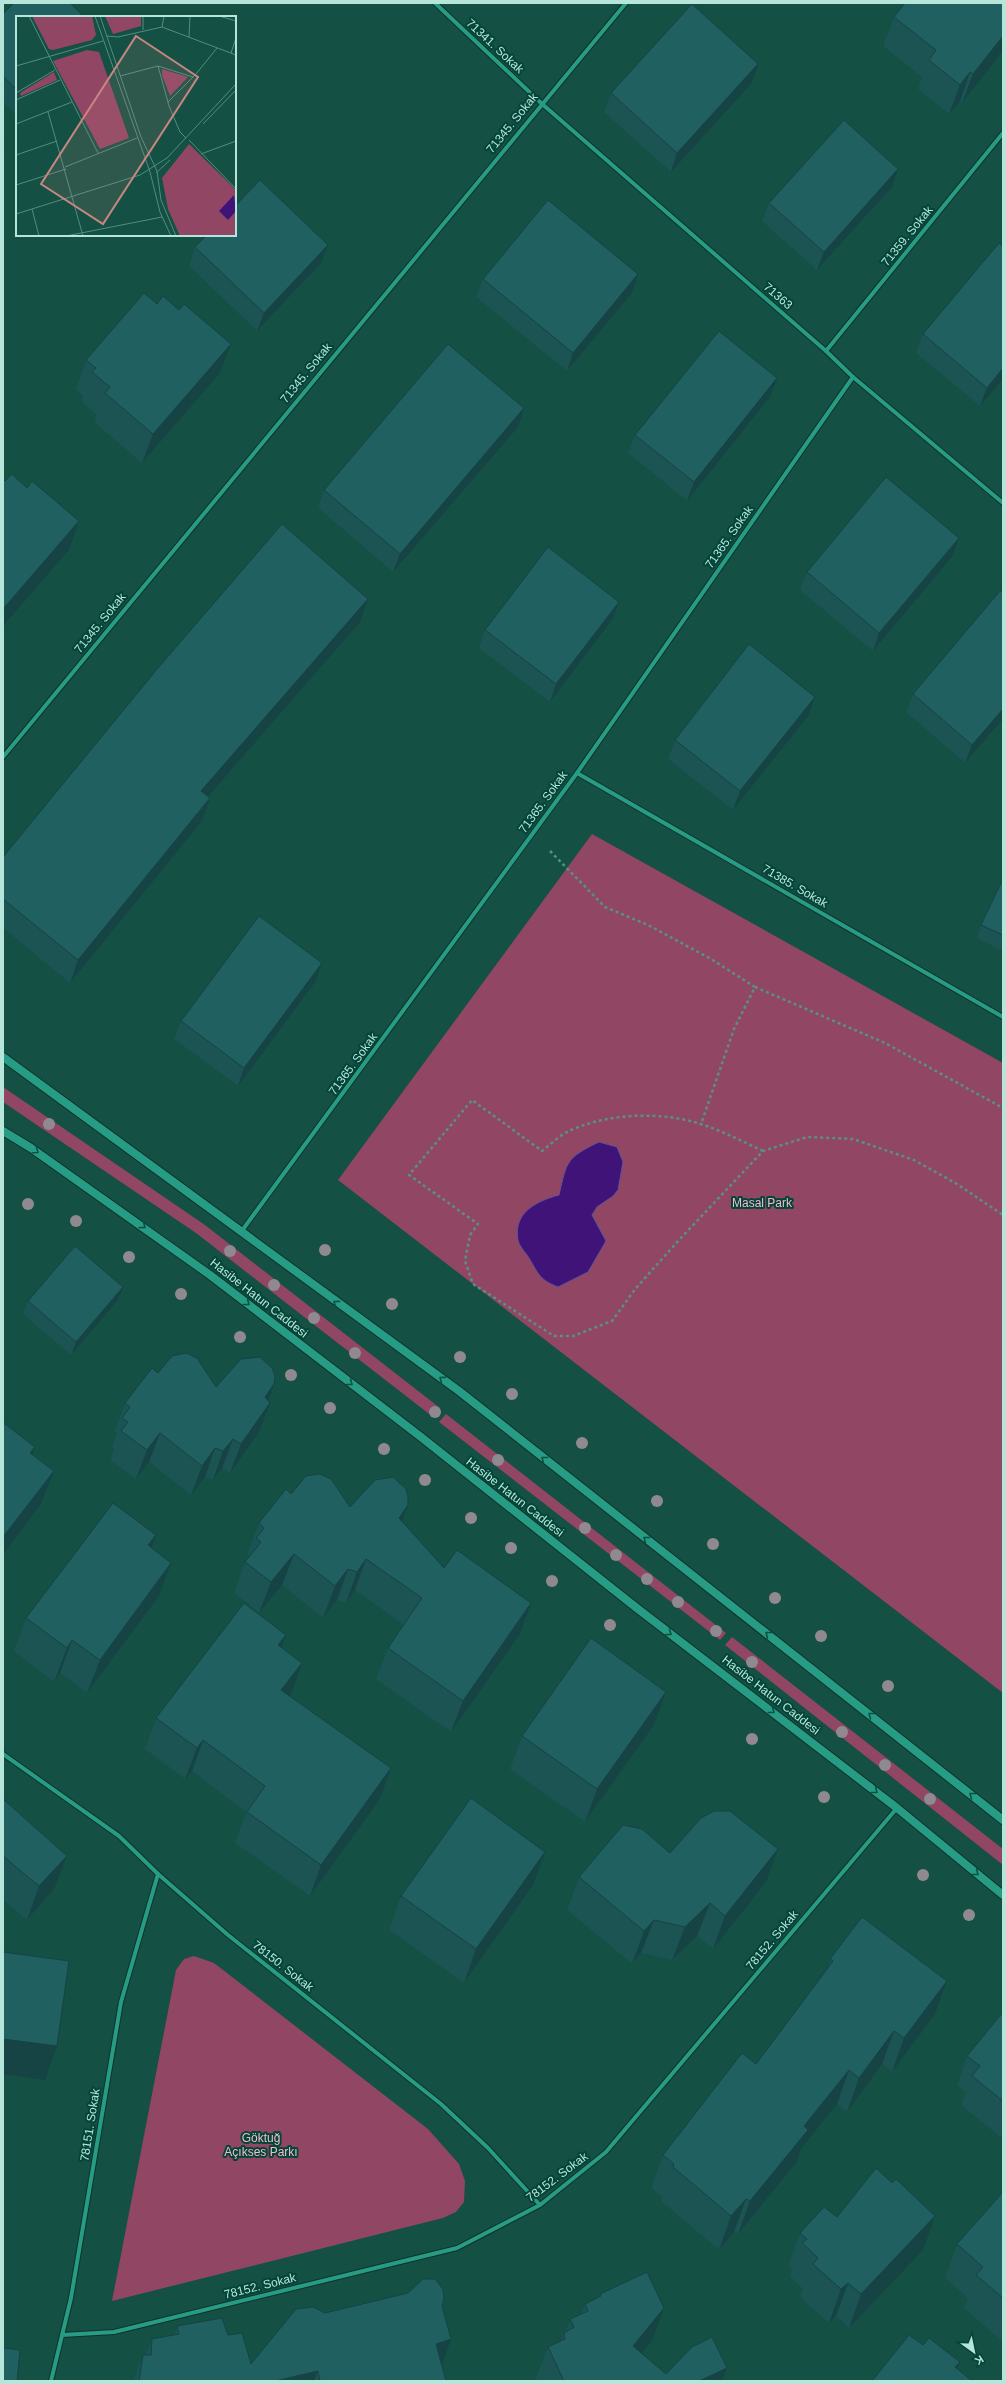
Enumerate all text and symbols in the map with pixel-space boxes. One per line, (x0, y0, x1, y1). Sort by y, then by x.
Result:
inset map (16, 16, 236, 236)
street label: 71341. Sokak (463, 16, 527, 77)
street label: 71345. Sokak (483, 89, 541, 156)
street label: 71359. Sokak (878, 202, 936, 269)
street label: 71363 (761, 280, 795, 312)
street label: 71345. Sokak (277, 339, 335, 406)
street label: 71365. Sokak (702, 502, 756, 571)
street label: 71345. Sokak (71, 589, 129, 656)
street label: 71365. Sokak (516, 767, 571, 836)
street label: 71385. Sokak (760, 862, 831, 911)
street label: 71365. Sokak (326, 1029, 381, 1098)
one-way arrow (32, 1146, 39, 1153)
park label: Masal Park (732, 1196, 793, 1210)
one-way arrow (139, 1221, 146, 1229)
street label: Hasibe Hatun Caddesi (207, 1256, 311, 1340)
one-way arrow (243, 1299, 250, 1306)
one-way arrow (334, 1301, 341, 1308)
one-way arrow (439, 1377, 446, 1384)
one-way arrow (345, 1378, 352, 1385)
street label: Hasibe Hatun Caddesi (463, 1455, 567, 1539)
one-way arrow (542, 1456, 549, 1463)
one-way arrow (644, 1537, 651, 1544)
one-way arrow (665, 1628, 672, 1635)
one-way arrow (766, 1632, 773, 1639)
street label: Hasibe Hatun Caddesi (719, 1653, 823, 1737)
one-way arrow (768, 1707, 775, 1714)
one-way arrow (868, 1712, 875, 1719)
one-way arrow (871, 1786, 878, 1794)
one-way arrow (970, 1793, 977, 1800)
one-way arrow (972, 1868, 979, 1875)
street label: 78152. Sokak (743, 1907, 802, 1973)
street label: 78150. Sokak (250, 1938, 317, 1995)
street label: 78151. Sokak (77, 2087, 103, 2162)
park label: Göktuğ Açıkses Parkı (224, 2131, 298, 2159)
street label: 78152. Sokak (523, 2149, 591, 2205)
street label: 78152. Sokak (223, 2270, 298, 2302)
north arrow (954, 2332, 994, 2372)
text: K (973, 2353, 986, 2368)

